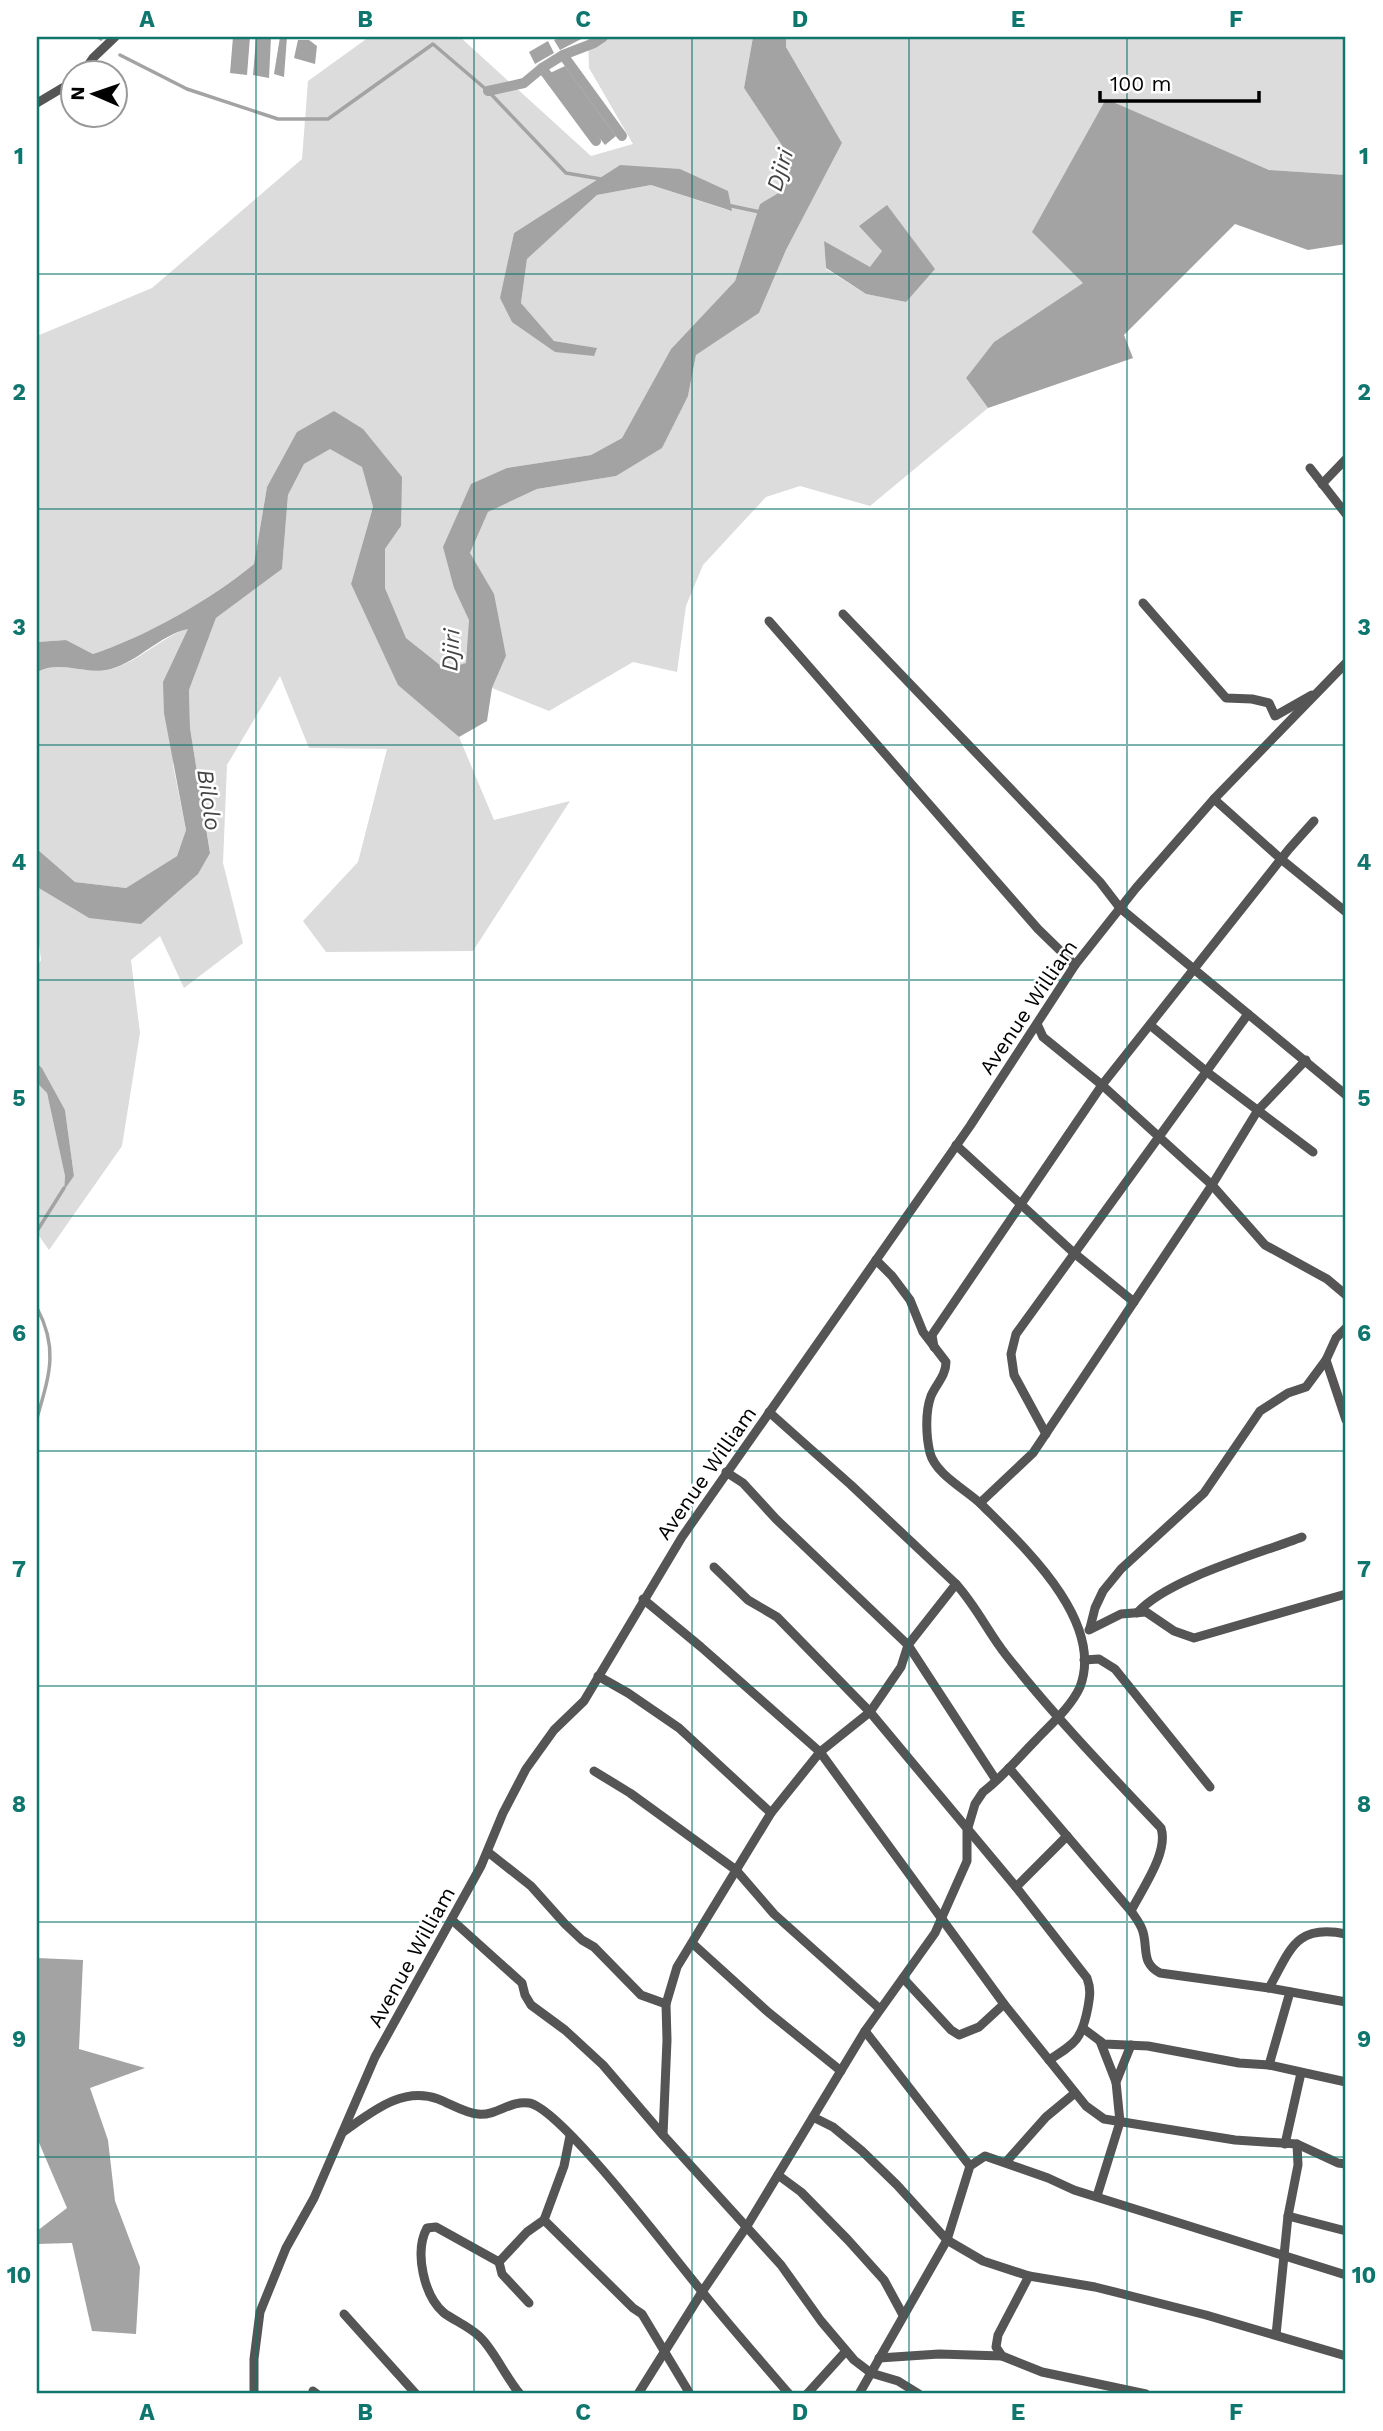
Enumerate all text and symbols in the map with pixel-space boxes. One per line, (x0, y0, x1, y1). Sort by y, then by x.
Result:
text: A (139, 6, 155, 33)
text: B (357, 6, 373, 33)
text: C (575, 6, 591, 33)
text: D (792, 6, 808, 33)
text: E (1011, 6, 1025, 33)
text: F (1229, 6, 1243, 33)
north arrow (60, 60, 130, 130)
scale bar (1100, 60, 1259, 104)
text: 100 m (1110, 71, 1172, 96)
text: N (66, 86, 89, 101)
text: 1 (14, 143, 24, 170)
text: 1 (1359, 143, 1369, 170)
water label: Djiri (761, 145, 799, 194)
text: 2 (12, 379, 26, 406)
text: 2 (1357, 379, 1371, 406)
text: 3 (12, 614, 26, 641)
text: 3 (1357, 614, 1371, 641)
water label: Djiri (436, 627, 466, 672)
water label: Bilolo (191, 768, 227, 832)
text: 4 (12, 849, 27, 876)
text: 4 (1357, 849, 1372, 876)
street label: Avenue William (974, 935, 1082, 1079)
text: 5 (12, 1085, 26, 1112)
text: 5 (1357, 1085, 1371, 1112)
text: 6 (12, 1320, 26, 1347)
text: 6 (1357, 1320, 1371, 1347)
street label: Avenue William (651, 1402, 761, 1544)
text: 7 (12, 1556, 26, 1583)
text: 7 (1357, 1556, 1371, 1583)
text: 8 (12, 1791, 26, 1818)
text: 8 (1357, 1791, 1371, 1818)
street label: Avenue William (362, 1882, 460, 2032)
text: 9 (12, 2026, 26, 2053)
text: 9 (1357, 2026, 1371, 2053)
text: 10 (7, 2262, 31, 2289)
text: 10 (1352, 2262, 1376, 2289)
text: A (139, 2399, 155, 2426)
text: B (357, 2399, 373, 2426)
text: C (575, 2399, 591, 2426)
text: D (792, 2399, 808, 2426)
text: E (1011, 2399, 1025, 2426)
text: F (1229, 2399, 1243, 2426)

